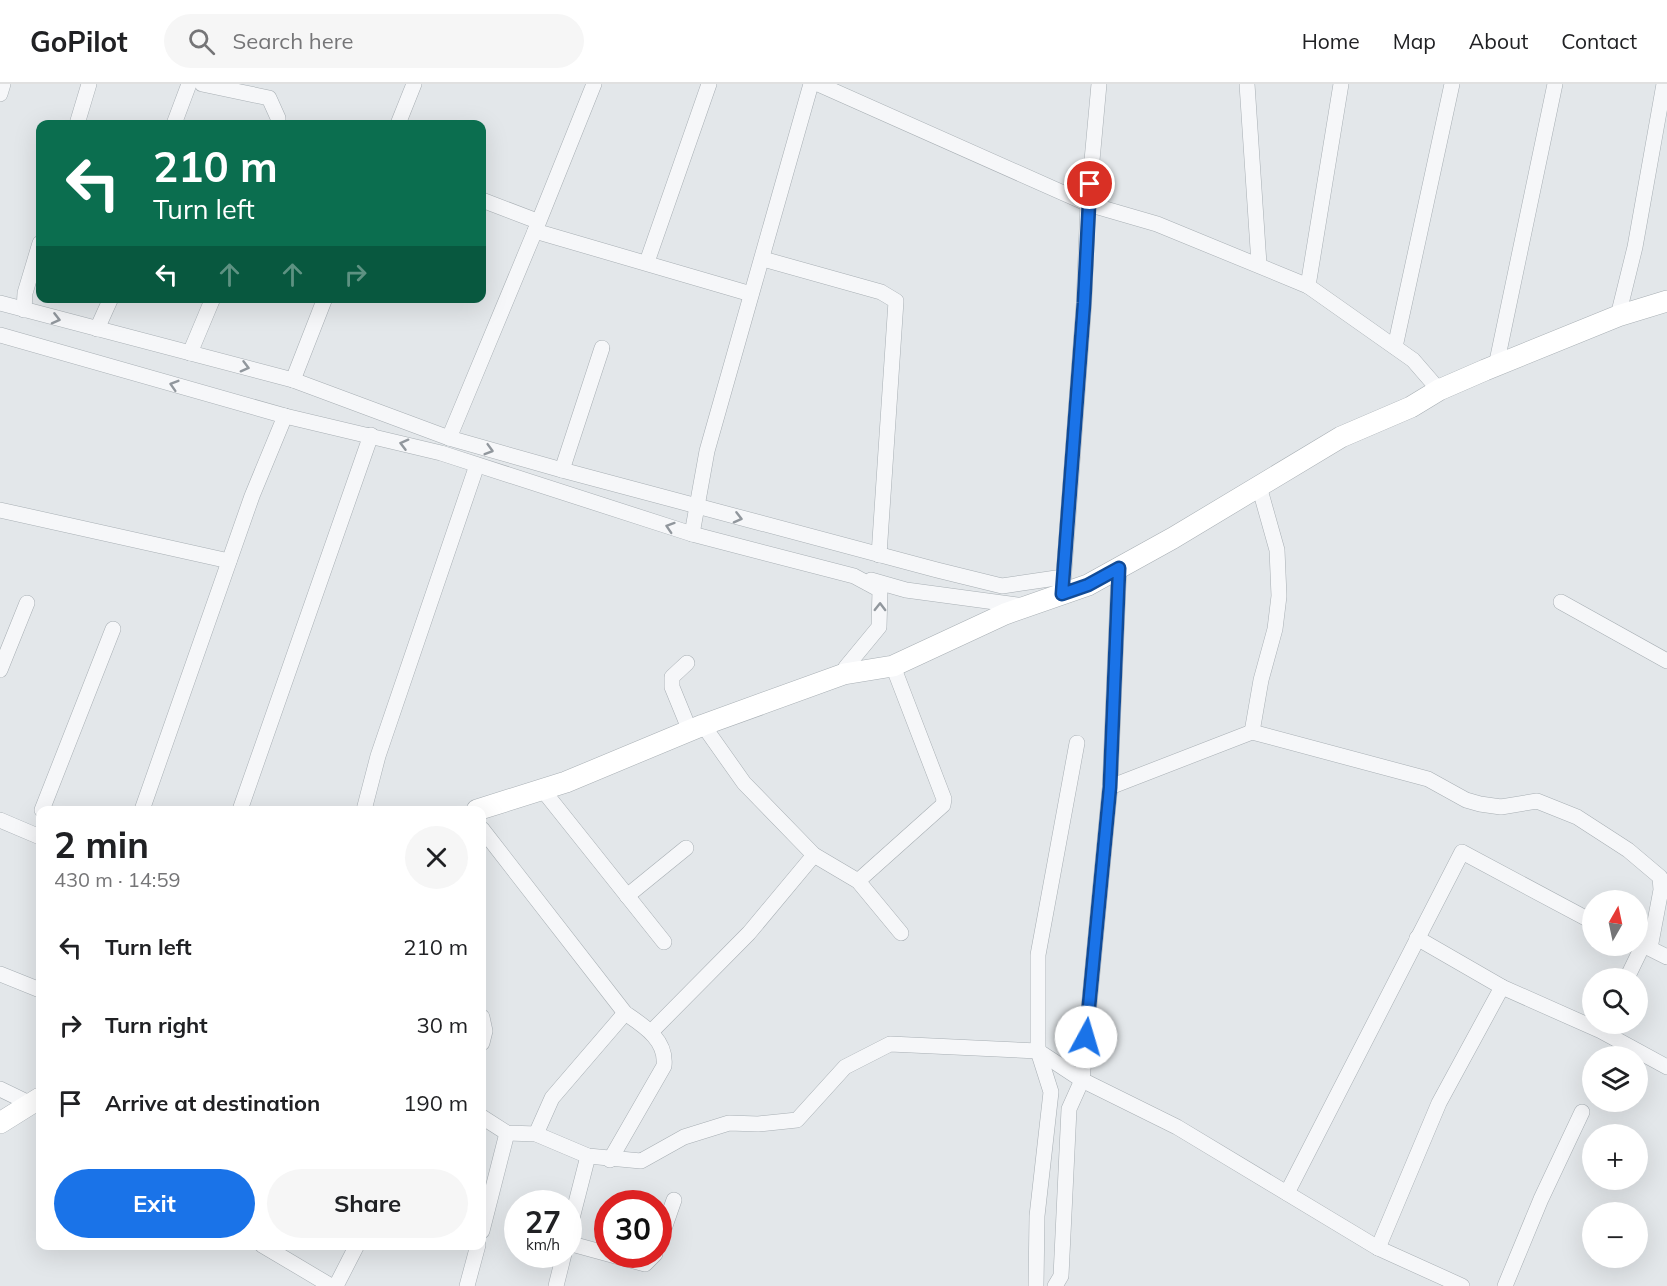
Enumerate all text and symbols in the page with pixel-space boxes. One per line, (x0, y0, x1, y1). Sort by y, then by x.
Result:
search box (164, 14, 584, 68)
text: GoPilot (30, 24, 128, 59)
icon: search (185, 25, 218, 58)
text: Search here (233, 27, 354, 55)
text: Home (1302, 28, 1360, 54)
text: Map (1393, 28, 1436, 54)
text: About (1469, 28, 1528, 54)
text: Contact (1561, 28, 1637, 54)
text: 210 m (153, 140, 278, 193)
icon: left (54, 144, 132, 222)
pin (1064, 158, 1115, 209)
icon: arrive (1073, 167, 1106, 200)
text: Turn left (153, 192, 255, 226)
icon: left (150, 258, 183, 291)
icon: ahead (213, 258, 246, 291)
icon: ahead (276, 258, 309, 291)
icon: right (339, 258, 372, 291)
one-way arrow (51, 311, 61, 324)
one-way arrow (240, 360, 250, 373)
one-way arrow (169, 380, 180, 392)
one-way arrow (399, 438, 409, 451)
one-way arrow (484, 442, 494, 455)
one-way arrow (733, 511, 743, 524)
one-way arrow (665, 522, 676, 534)
one-way arrow (873, 603, 886, 612)
text: 2 min (54, 822, 149, 867)
button: close (405, 826, 468, 889)
text: 430 m · 14:59 (54, 867, 180, 892)
north arrow (1582, 890, 1648, 956)
map controls (1582, 890, 1648, 1268)
icon: left (54, 931, 87, 964)
text: Turn left (105, 933, 192, 961)
text: 210 m (403, 933, 468, 961)
button: search (1582, 968, 1648, 1034)
position arrow (1054, 1005, 1118, 1069)
icon: right (54, 1009, 87, 1042)
text: Turn right (105, 1011, 208, 1039)
text: 30 m (417, 1011, 468, 1039)
button: layers (1582, 1046, 1648, 1112)
icon: arrive (54, 1087, 87, 1120)
text: Arrive at destination (105, 1089, 320, 1117)
text: 190 m (403, 1089, 468, 1117)
button: + (1582, 1124, 1648, 1190)
button: Exit (54, 1169, 255, 1238)
button: Share (267, 1169, 468, 1238)
speed limit sign: 30 (594, 1190, 672, 1268)
button: − (1582, 1202, 1648, 1268)
text: 27 (525, 1203, 561, 1241)
text: km/h (526, 1235, 560, 1254)

